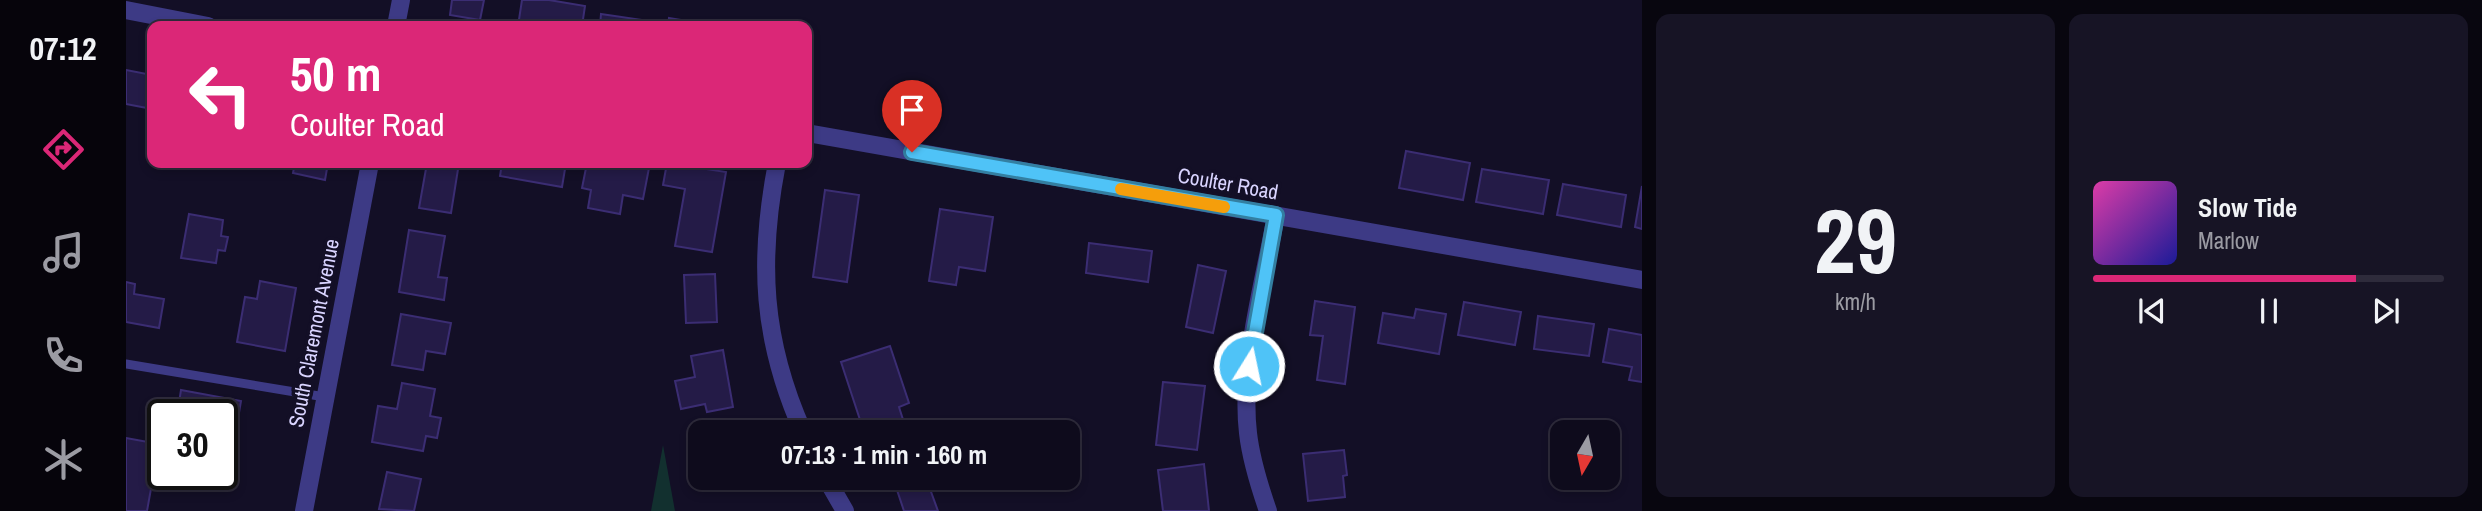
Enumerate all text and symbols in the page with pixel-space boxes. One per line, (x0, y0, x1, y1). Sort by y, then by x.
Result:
text: 07:12 (29, 27, 97, 70)
text: 50 m (290, 40, 382, 106)
icon: left (175, 49, 266, 140)
pin (882, 80, 942, 152)
icon: arrive (893, 91, 931, 129)
text: Coulter Road (290, 103, 445, 146)
icon: directions (39, 125, 88, 174)
street label: Coulter Road (1176, 160, 1281, 207)
text: 29 (1814, 179, 1897, 301)
text: Slow Tide (2198, 190, 2297, 225)
text: Marlow (2198, 225, 2259, 256)
icon: music (39, 228, 88, 277)
street label: South Claremont Avenue (281, 236, 346, 430)
text: km/h (1835, 286, 1876, 317)
icon: previous (2133, 292, 2171, 330)
icon: pause (2250, 292, 2288, 330)
icon: next (2367, 292, 2405, 330)
position arrow (1212, 329, 1286, 403)
icon: phone (39, 331, 88, 380)
speed limit sign: 30 (147, 399, 238, 490)
north arrow (1550, 420, 1620, 490)
map controls (1550, 420, 1620, 490)
icon: climate (39, 435, 88, 484)
text: 07:13 · 1 min · 160 m (781, 437, 987, 472)

